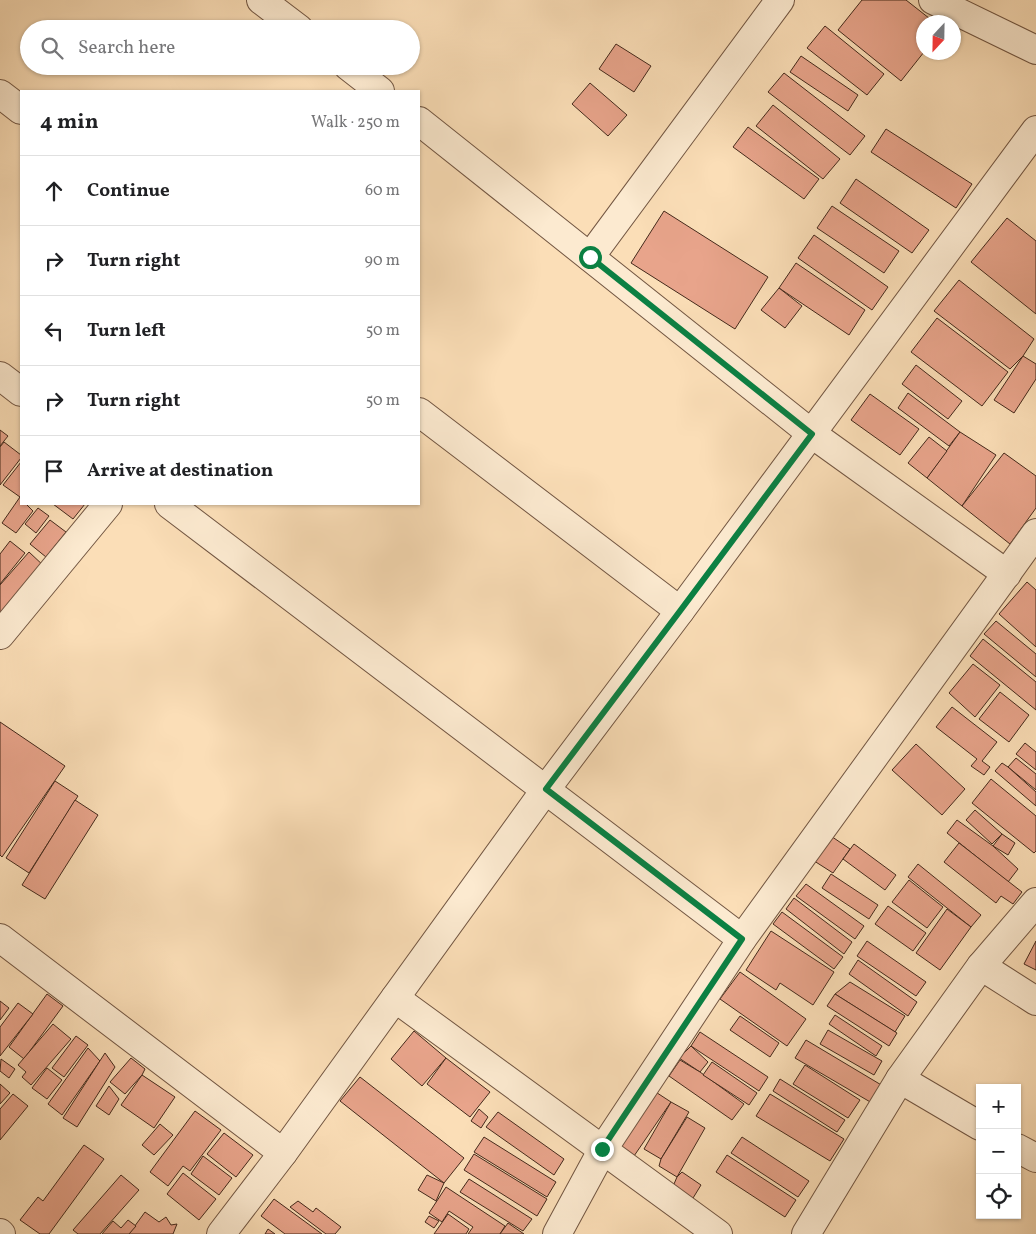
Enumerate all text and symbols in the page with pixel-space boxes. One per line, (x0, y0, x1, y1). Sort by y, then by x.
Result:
north arrow (916, 15, 961, 60)
search box (20, 20, 420, 75)
icon: search (38, 34, 66, 62)
text: Search here (78, 35, 175, 61)
text: 4 min (40, 108, 99, 137)
text: Walk · 250 m (311, 112, 400, 134)
icon: ahead (40, 177, 68, 205)
text: Continue (87, 178, 170, 204)
text: 60 m (365, 180, 400, 202)
route start (579, 246, 602, 269)
icon: right (40, 247, 68, 275)
text: Turn right (87, 248, 180, 274)
text: 90 m (364, 250, 400, 272)
icon: left (40, 317, 68, 345)
text: Turn left (87, 318, 166, 344)
text: 50 m (366, 320, 400, 342)
icon: right (40, 387, 68, 415)
text: Turn right (87, 388, 180, 414)
text: 50 m (366, 390, 400, 412)
icon: arrive (40, 457, 68, 485)
text: Arrive at destination (87, 458, 273, 484)
map controls (976, 1084, 1021, 1219)
button: + (976, 1084, 1021, 1129)
button: − (976, 1129, 1021, 1174)
route end (591, 1138, 614, 1161)
button: locate (976, 1174, 1021, 1219)

